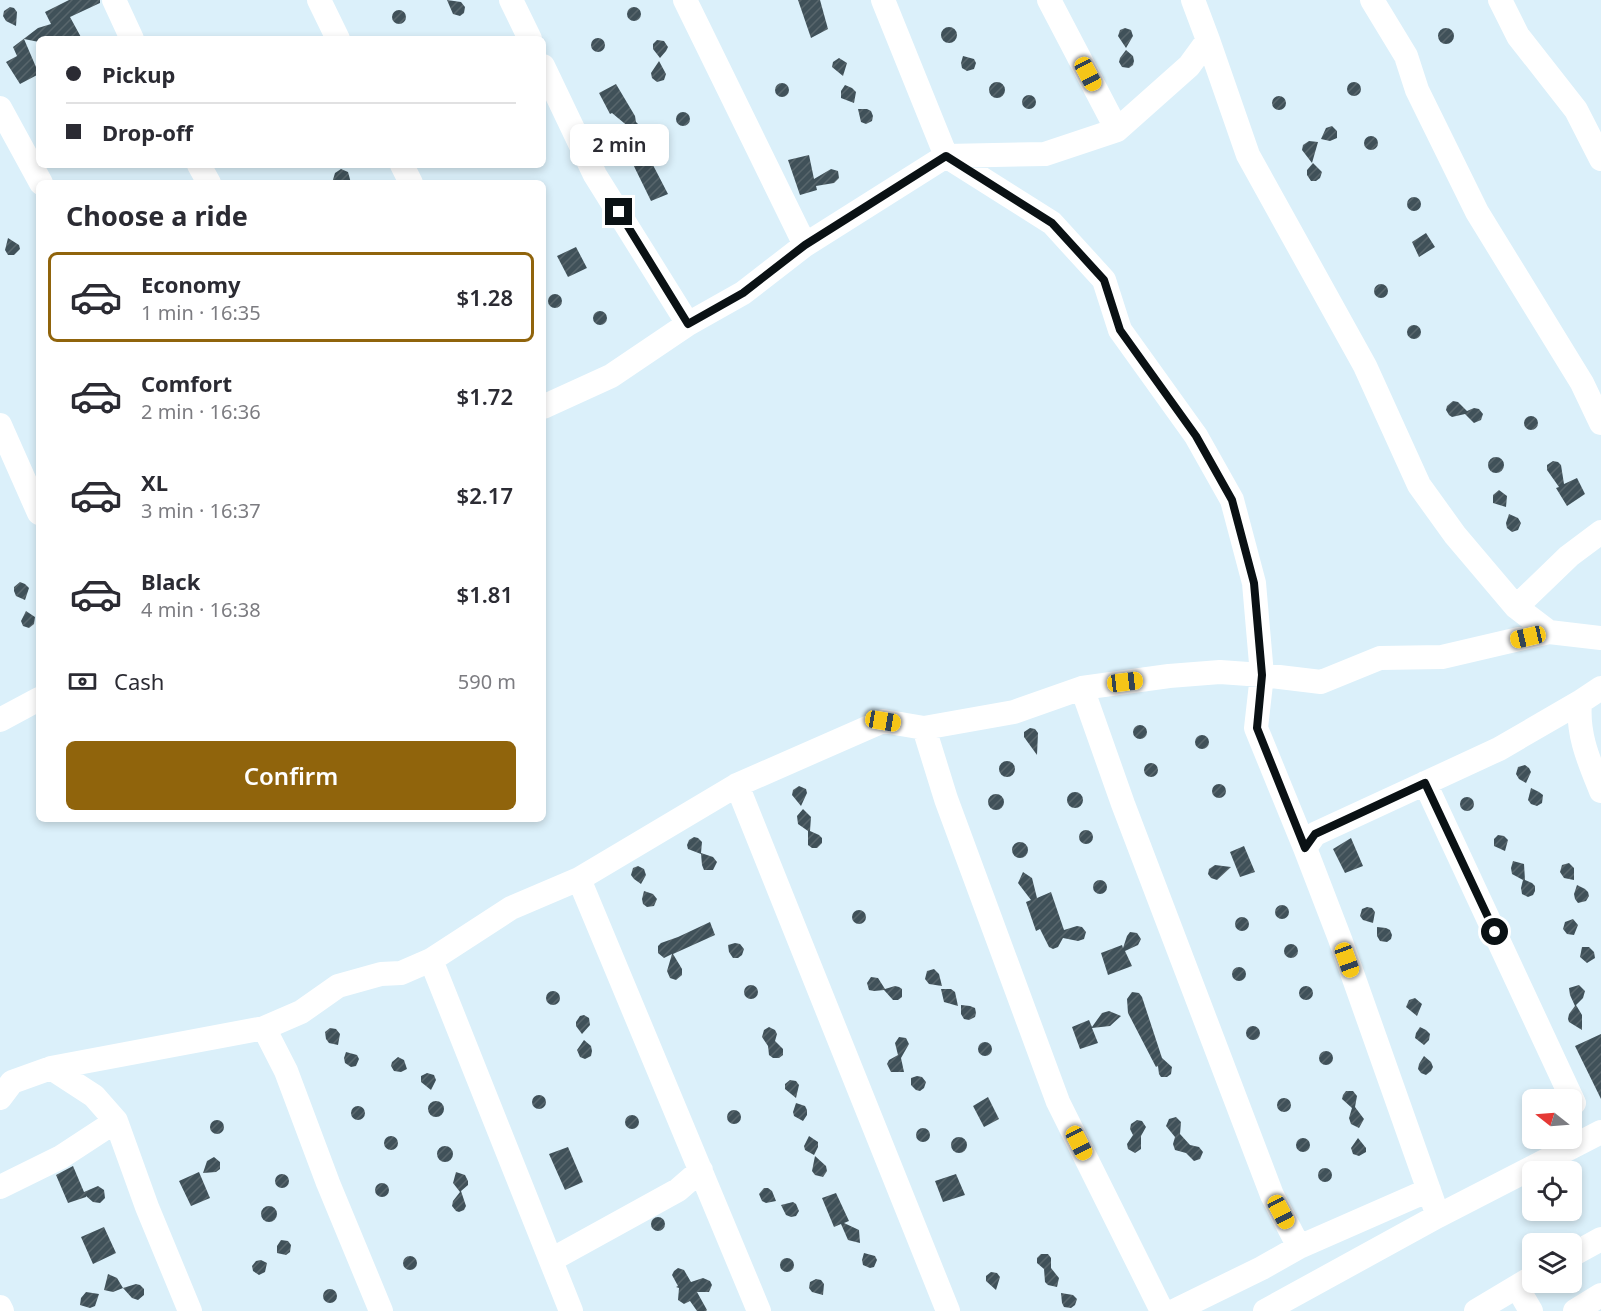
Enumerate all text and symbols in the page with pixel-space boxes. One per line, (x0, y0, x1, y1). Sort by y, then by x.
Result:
car (1072, 54, 1104, 94)
text: Pickup (102, 59, 175, 89)
text: Drop-off (102, 117, 193, 147)
callout: 2 min (570, 125, 668, 167)
text: 2 min (592, 131, 647, 158)
text: Choose a ride (66, 197, 248, 234)
route end (605, 198, 632, 225)
text: Economy (141, 269, 240, 299)
icon: car (69, 270, 123, 324)
text: $1.28 (457, 282, 513, 312)
text: 1 min · 16:35 (141, 299, 261, 326)
text: Comfort (141, 368, 232, 398)
icon: car (69, 369, 123, 423)
text: $1.72 (457, 381, 513, 411)
text: 2 min · 16:36 (141, 398, 261, 425)
text: XL (141, 467, 168, 497)
icon: car (69, 468, 123, 522)
text: $2.17 (457, 480, 513, 510)
text: 3 min · 16:37 (141, 497, 261, 524)
text: Black (141, 566, 200, 596)
icon: car (69, 567, 123, 621)
text: $1.81 (457, 579, 513, 609)
text: 4 min · 16:38 (141, 596, 261, 623)
car (1508, 624, 1548, 650)
icon: cash (66, 665, 99, 698)
text: Cash (114, 666, 164, 696)
text: 590 m (458, 668, 516, 695)
car (1106, 671, 1144, 693)
car (864, 709, 902, 733)
button: Confirm (66, 741, 516, 810)
route start (1481, 918, 1508, 945)
car (1332, 940, 1362, 980)
north arrow (1522, 1089, 1582, 1149)
map controls (1522, 1089, 1582, 1293)
car (1063, 1123, 1095, 1163)
button: locate (1522, 1161, 1582, 1221)
car (1265, 1192, 1297, 1232)
button: layers (1522, 1233, 1582, 1293)

